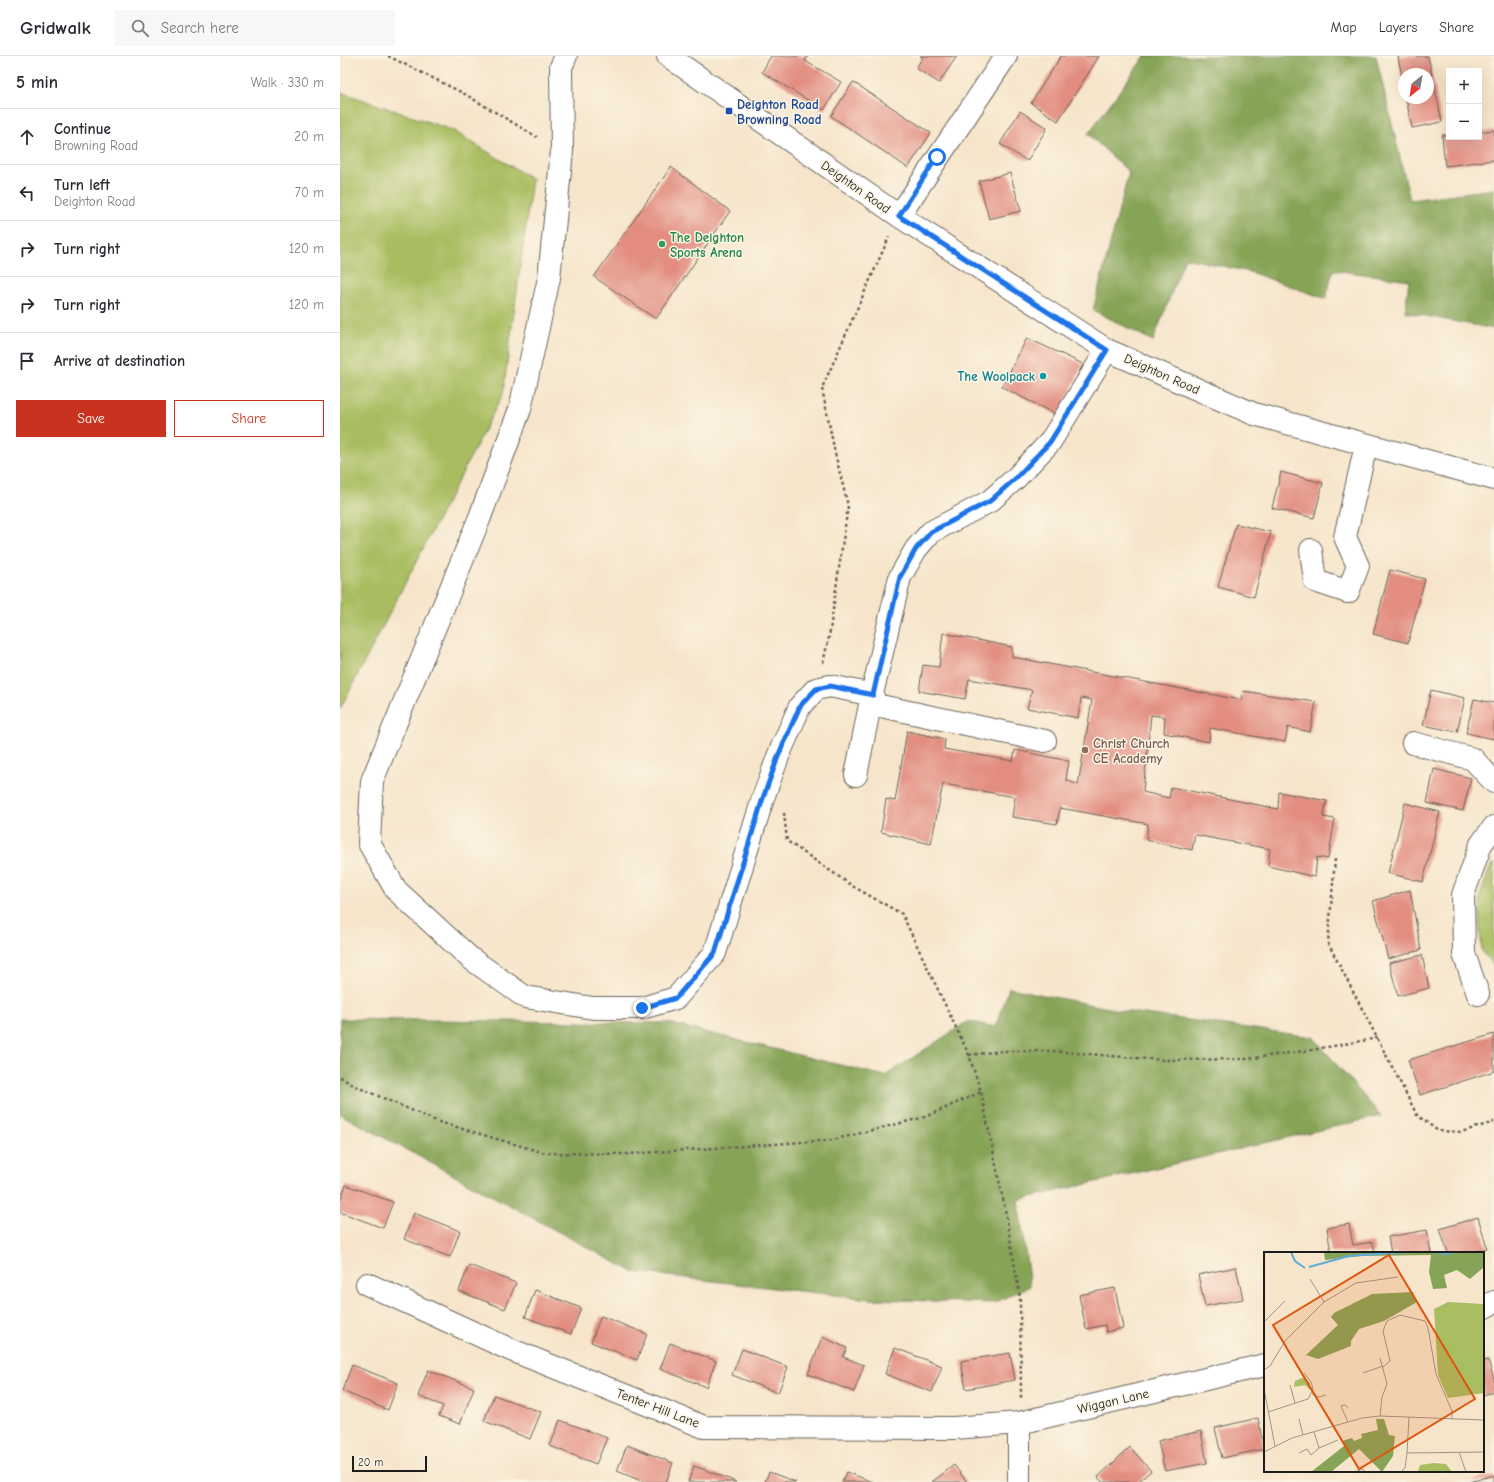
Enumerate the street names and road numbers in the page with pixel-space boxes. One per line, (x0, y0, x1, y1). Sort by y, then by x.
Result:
street label: Deighton Road (818, 158, 894, 216)
street label: Deighton Road (1122, 351, 1202, 397)
street label: Tenter Hill Lane (614, 1385, 702, 1431)
street label: Wiggan Lane (1076, 1385, 1151, 1417)

